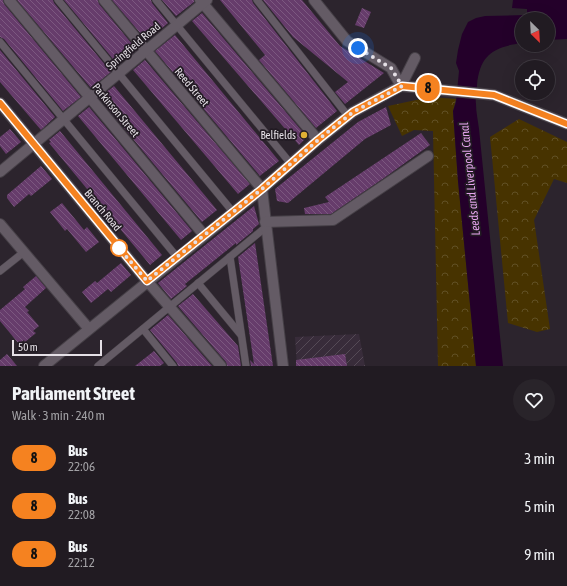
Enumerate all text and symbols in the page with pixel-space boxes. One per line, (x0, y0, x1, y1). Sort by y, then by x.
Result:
north arrow (515, 12, 555, 52)
map controls (515, 12, 555, 100)
street label: Springfield Road (104, 20, 162, 72)
your location (348, 38, 368, 58)
button: locate (515, 60, 555, 100)
street label: Reed Street (173, 65, 211, 109)
line badge: 8 (415, 75, 441, 101)
text: 8 (425, 80, 431, 96)
street label: Parkinson Street (90, 81, 142, 139)
water label: Leeds and Liverpool Canal (457, 122, 483, 236)
place label: Belfields (260, 129, 296, 141)
marker: Belfields (299, 130, 309, 140)
street label: Branch Road (82, 187, 124, 233)
unlabelled marker (110, 239, 128, 257)
scale bar (12, 338, 102, 357)
text: 50 m (18, 341, 38, 353)
button: heart (513, 379, 555, 421)
text: Parliament Street (12, 382, 135, 404)
text: Walk · 3 min · 240 m (12, 408, 105, 423)
text: Bus (68, 442, 88, 459)
text: 8 (31, 450, 37, 466)
text: 3 min (524, 450, 555, 467)
text: 22:06 (68, 459, 95, 474)
text: Bus (68, 490, 88, 507)
text: 8 (31, 498, 37, 514)
text: 5 min (524, 498, 555, 515)
text: 22:08 (68, 507, 95, 522)
text: Bus (68, 538, 88, 555)
text: 8 (31, 546, 37, 562)
text: 9 min (524, 546, 555, 563)
text: 22:12 (68, 555, 95, 570)

